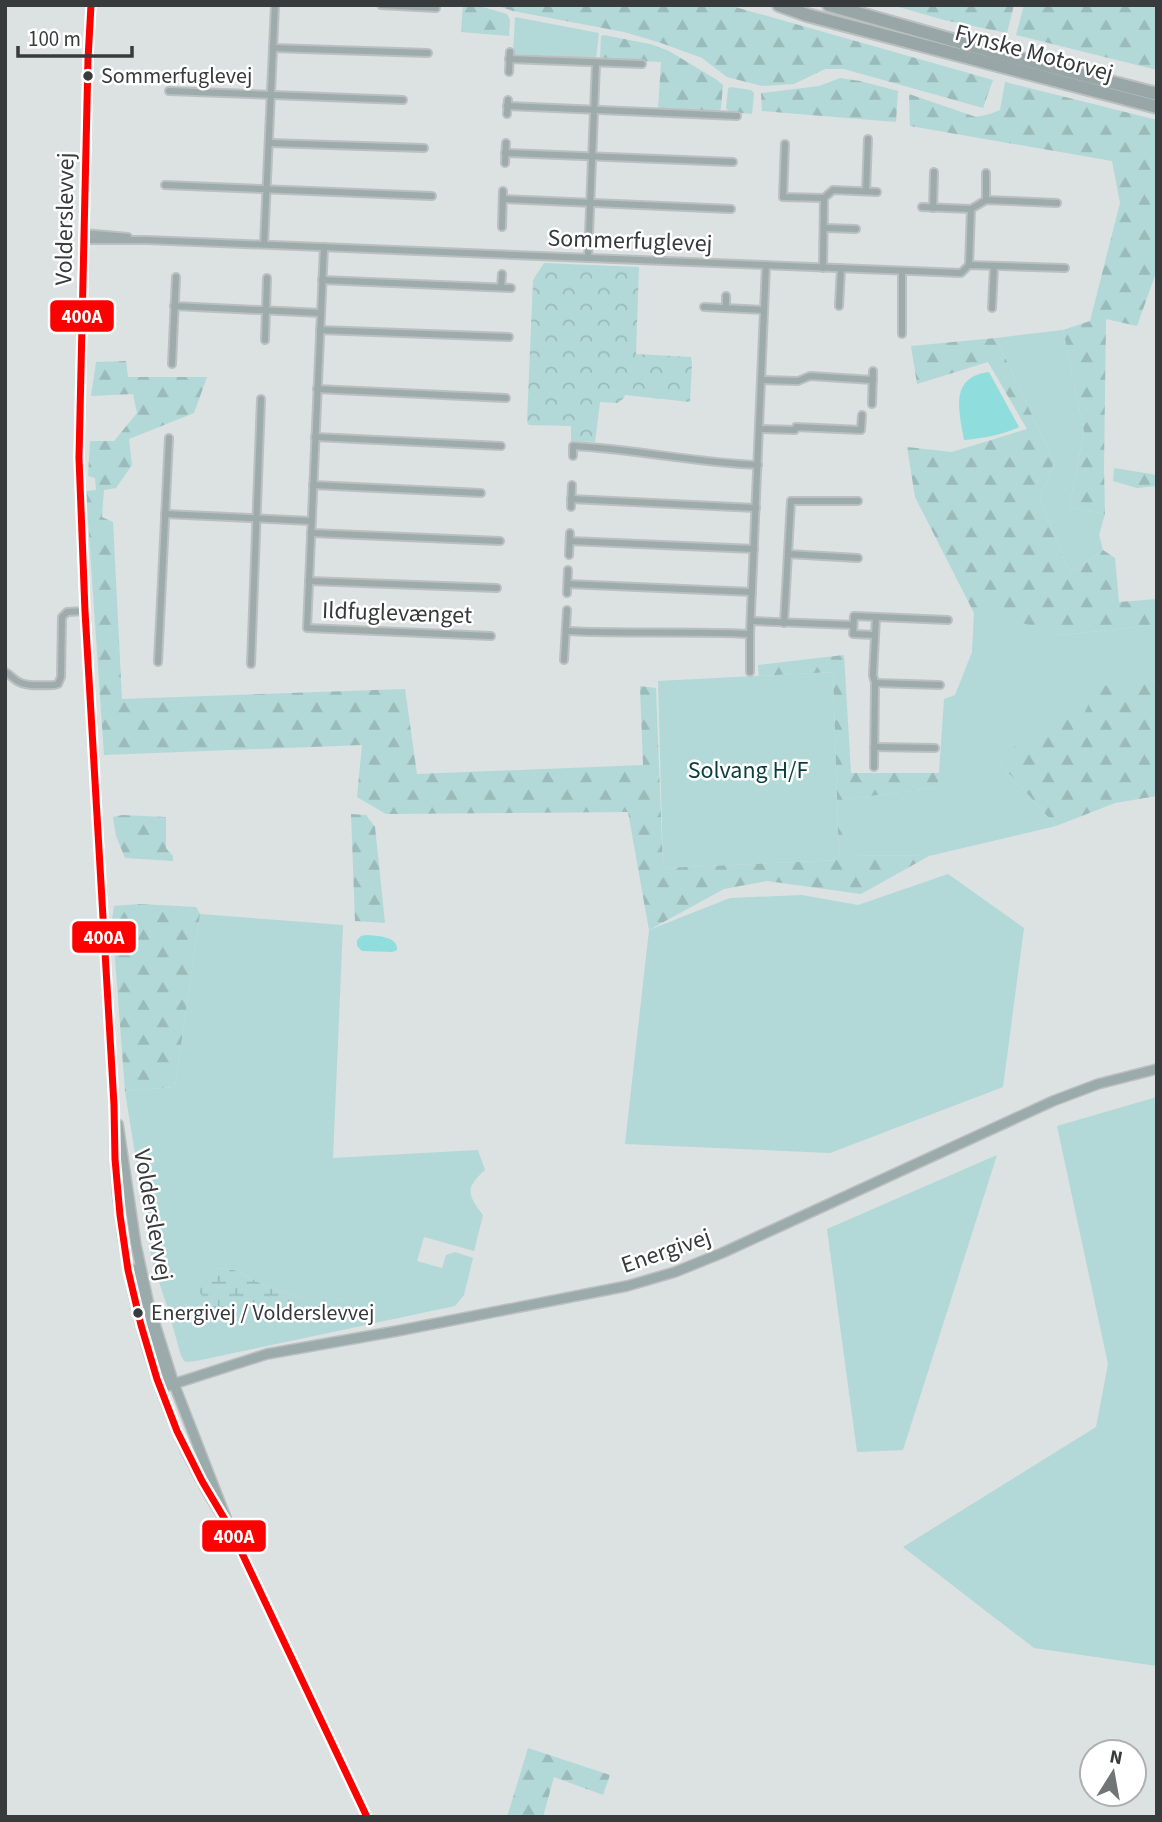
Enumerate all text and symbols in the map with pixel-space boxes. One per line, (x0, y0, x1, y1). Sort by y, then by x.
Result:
scale bar (18, 14, 131, 58)
street label: Fynske Motorvej (951, 15, 1117, 91)
text: 100 m (28, 24, 81, 54)
place label: Sommerfuglevej (101, 60, 252, 92)
marker: Sommerfuglevej (81, 69, 95, 83)
street label: Volderslevvej (46, 152, 84, 286)
street label: Sommerfuglevej (547, 221, 713, 261)
line badge: 400A (49, 299, 115, 333)
text: 400A (62, 304, 103, 331)
street label: Ildfuglevænget (321, 593, 473, 633)
park label: Solvang H/F (688, 753, 808, 788)
line badge: 400A (71, 920, 137, 954)
text: 400A (84, 925, 125, 952)
street label: Volderslevvej (124, 1146, 182, 1284)
street label: Energivej (616, 1219, 716, 1283)
place label: Energivej / Volderslevvej (151, 1297, 374, 1329)
marker: Energivej / Volderslevvej (131, 1306, 145, 1320)
line badge: 400A (201, 1519, 267, 1553)
text: 400A (214, 1524, 255, 1551)
north arrow (1078, 1738, 1148, 1808)
text: N (1107, 1743, 1125, 1772)

